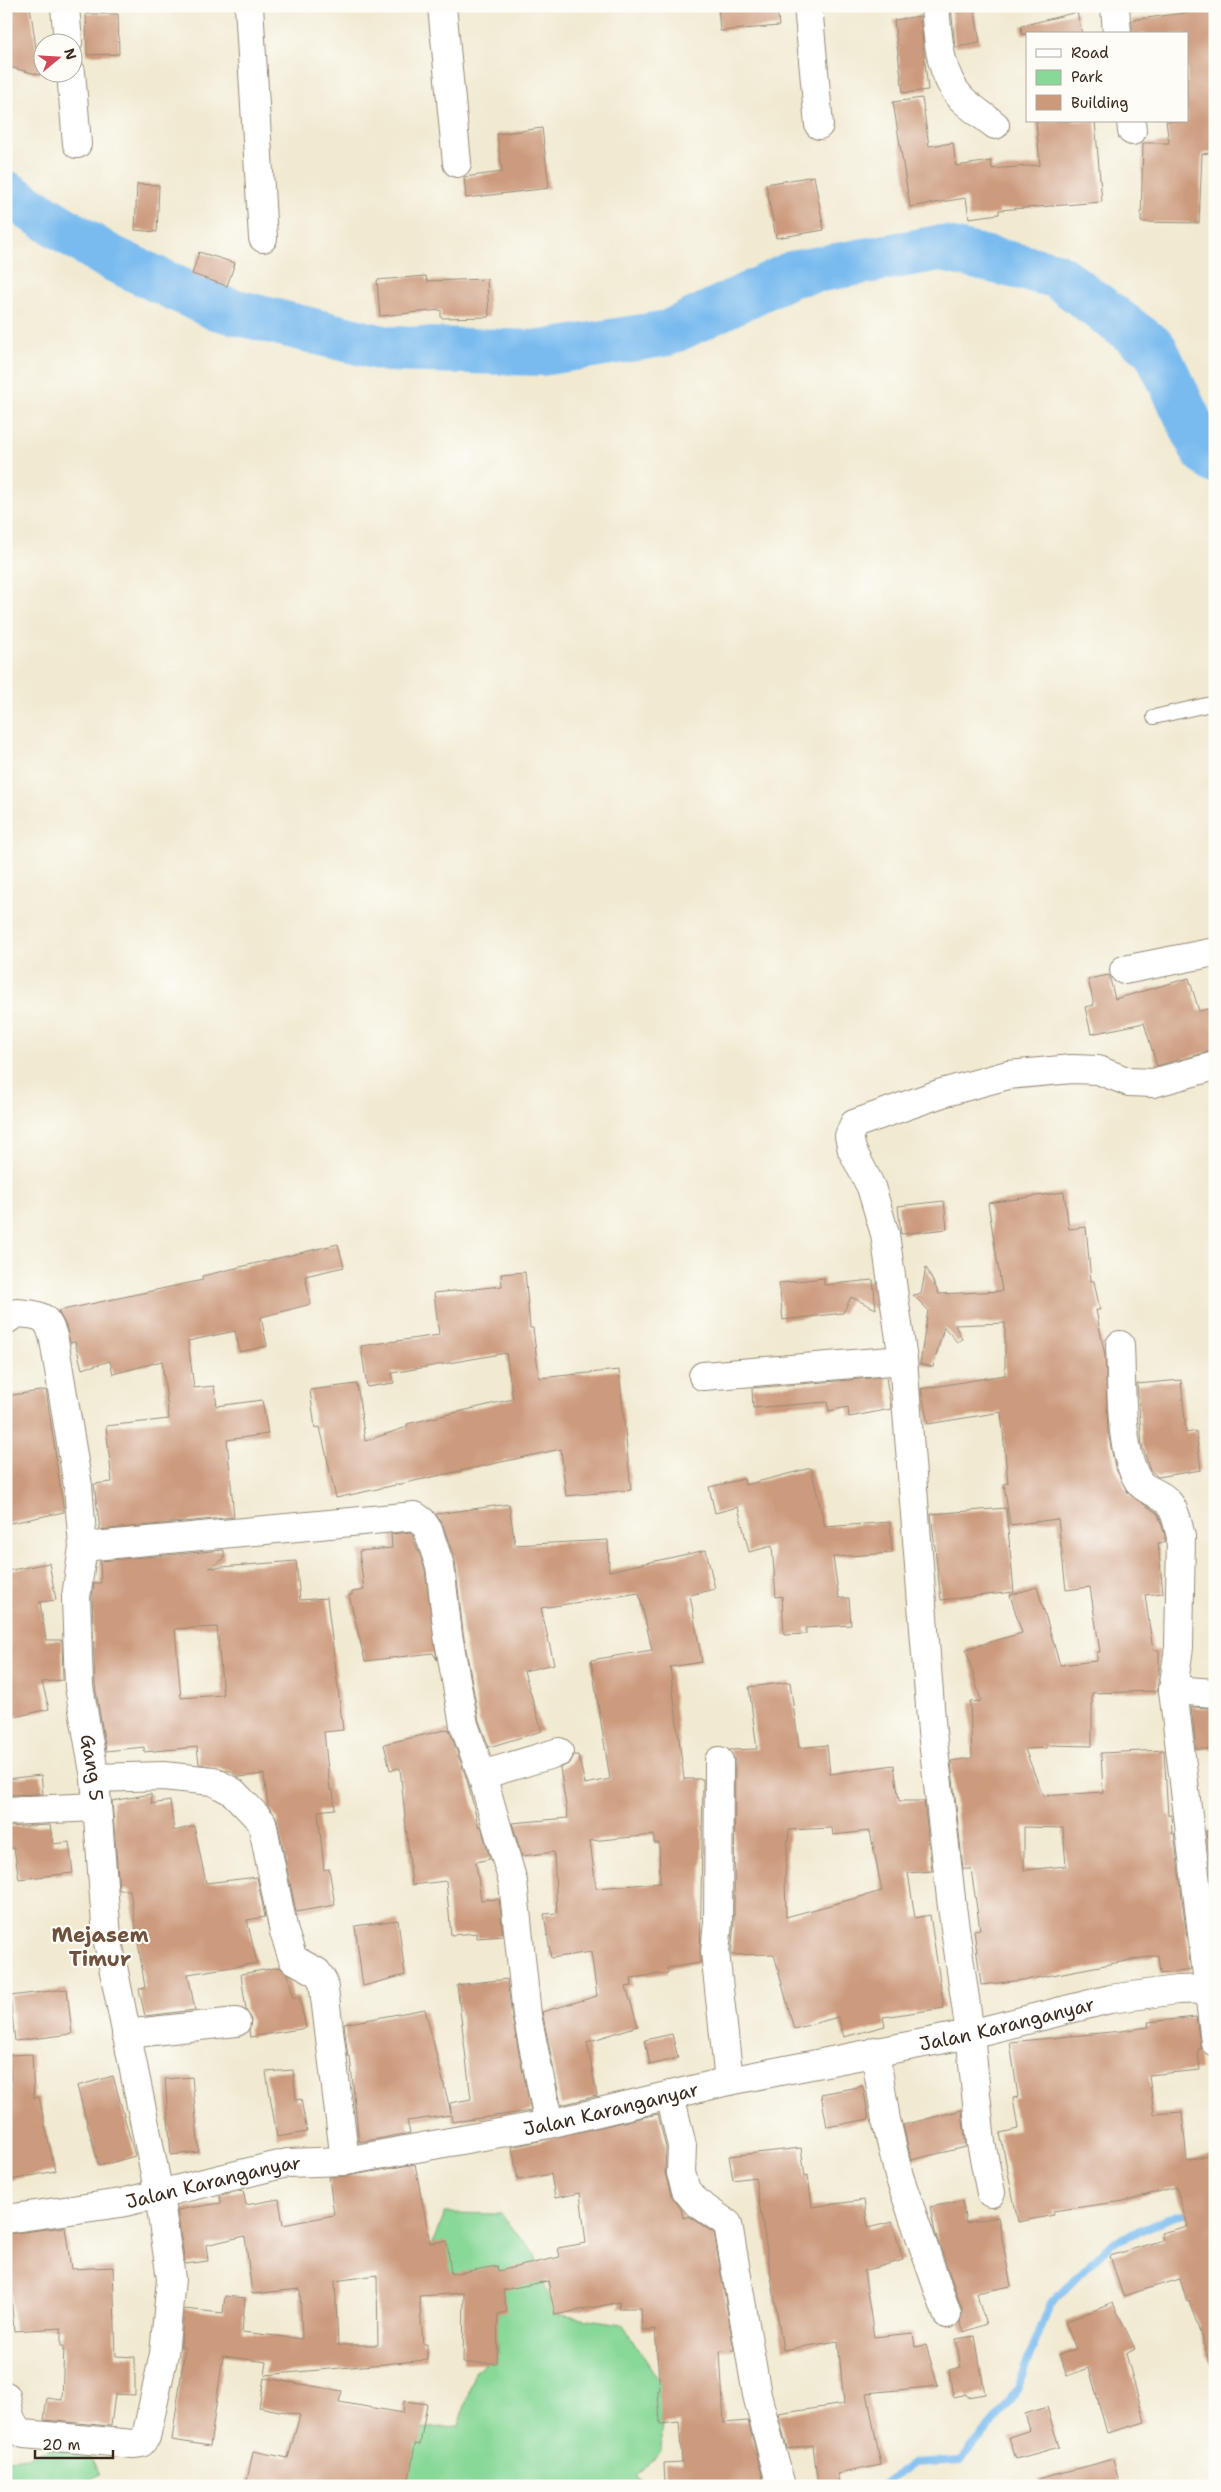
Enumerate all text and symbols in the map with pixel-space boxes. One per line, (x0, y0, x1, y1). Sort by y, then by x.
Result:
north arrow (32, 32, 82, 82)
legend (1026, 32, 1188, 122)
text: Road (1071, 43, 1109, 63)
text: N (60, 46, 81, 62)
text: Park (1071, 67, 1103, 87)
text: Building (1071, 93, 1128, 113)
street label: Gang 5 (75, 1732, 109, 1802)
district label: Mejasem Timur (51, 1921, 149, 1973)
street label: Jalan Karanganyar (917, 1991, 1097, 2057)
street label: Jalan Karanganyar (521, 2077, 701, 2141)
street label: Jalan Karanganyar (123, 2150, 301, 2214)
scale bar (35, 2427, 112, 2459)
text: 20 m (42, 2435, 81, 2455)

